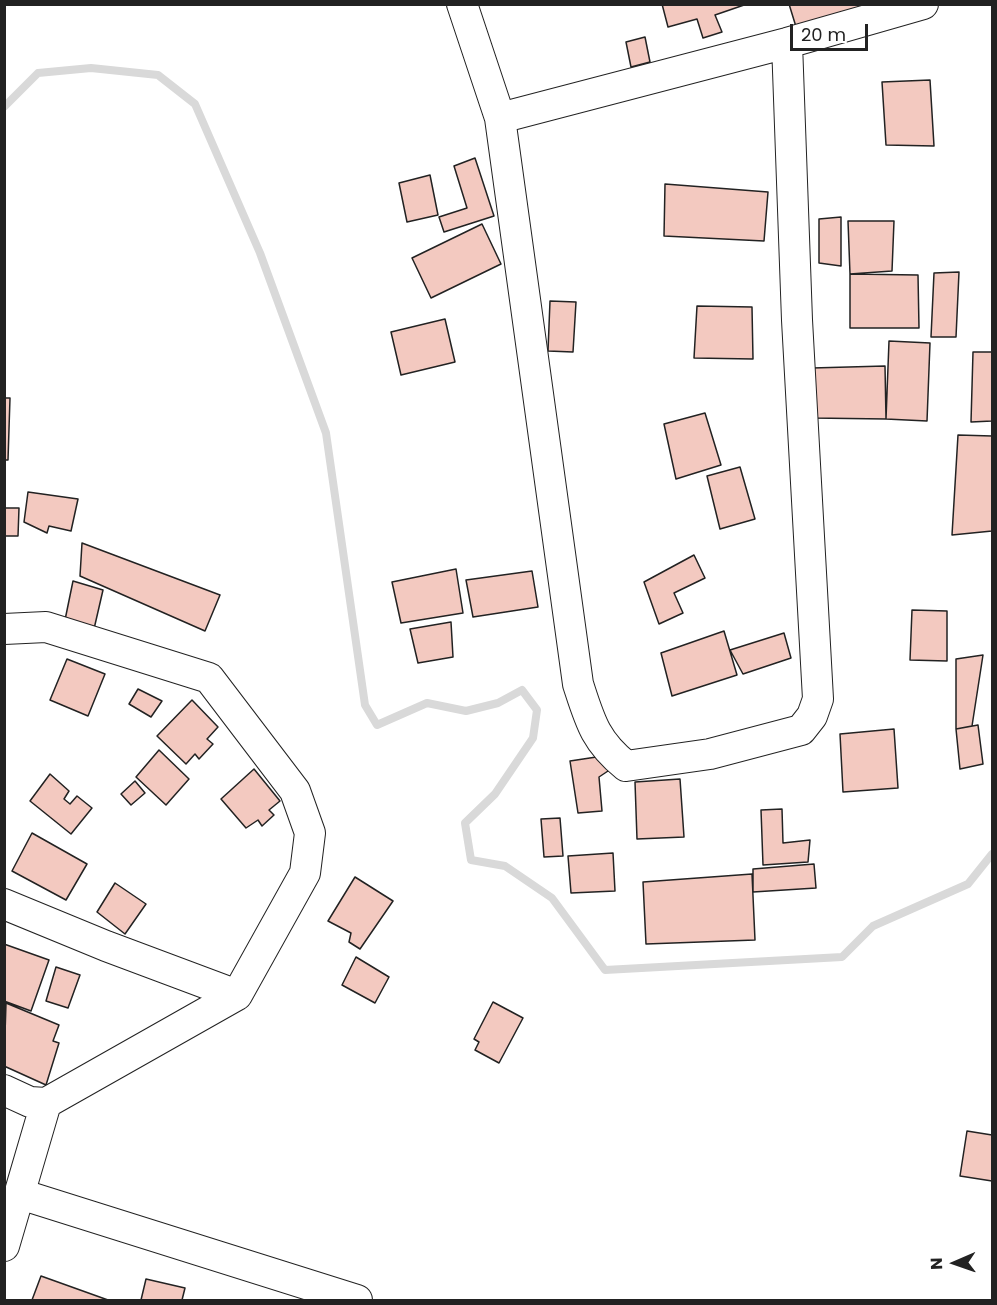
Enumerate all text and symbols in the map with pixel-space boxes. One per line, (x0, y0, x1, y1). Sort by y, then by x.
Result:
scale bar (793, 12, 871, 50)
text: 20 m (801, 22, 846, 47)
north arrow (925, 1233, 985, 1293)
text: N (925, 1257, 948, 1270)

